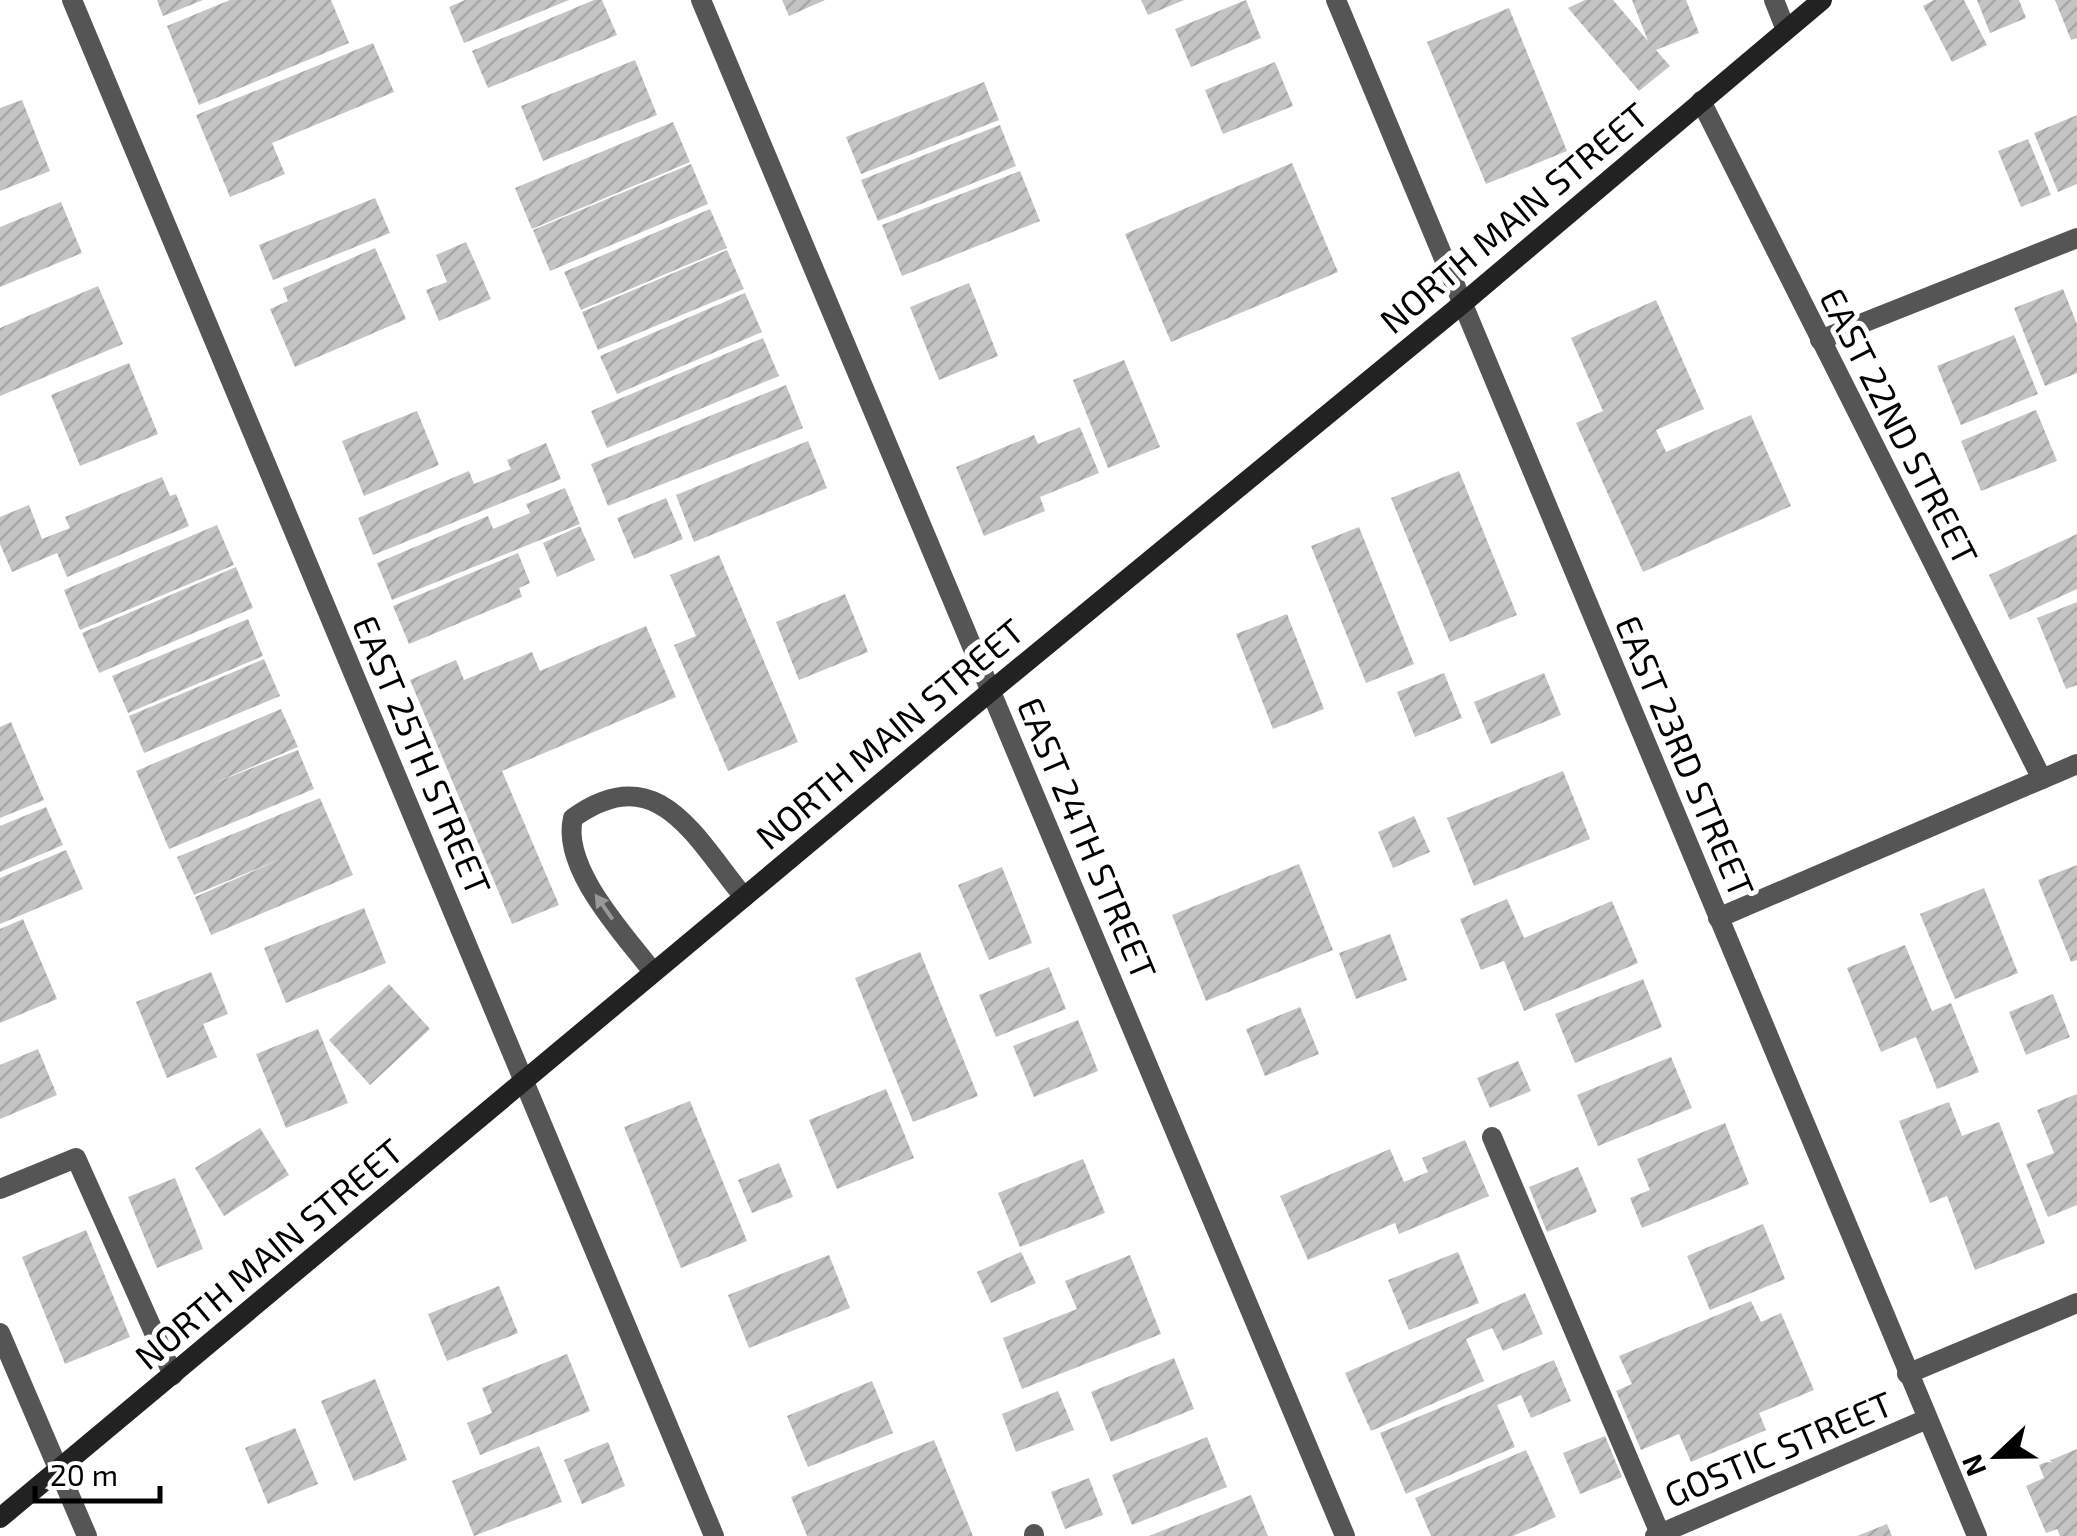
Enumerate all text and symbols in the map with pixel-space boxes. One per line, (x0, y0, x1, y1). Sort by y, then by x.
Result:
street label: NORTH MAIN STREET (1371, 93, 1655, 341)
street label: EAST 22ND STREET (1812, 281, 1988, 571)
street label: EAST 25TH STREET (345, 609, 501, 901)
street label: NORTH MAIN STREET (747, 609, 1031, 857)
street label: EAST 23RD STREET (1608, 609, 1764, 903)
street label: EAST 24TH STREET (1010, 691, 1166, 985)
one-way arrow (595, 894, 614, 920)
street label: NORTH MAIN STREET (126, 1129, 410, 1377)
street label: GOSTIC STREET (1658, 1381, 1898, 1515)
north arrow (1947, 1406, 2047, 1506)
scale bar (35, 1441, 160, 1503)
text: N (1953, 1450, 1992, 1481)
text: 20 m (50, 1456, 118, 1492)

